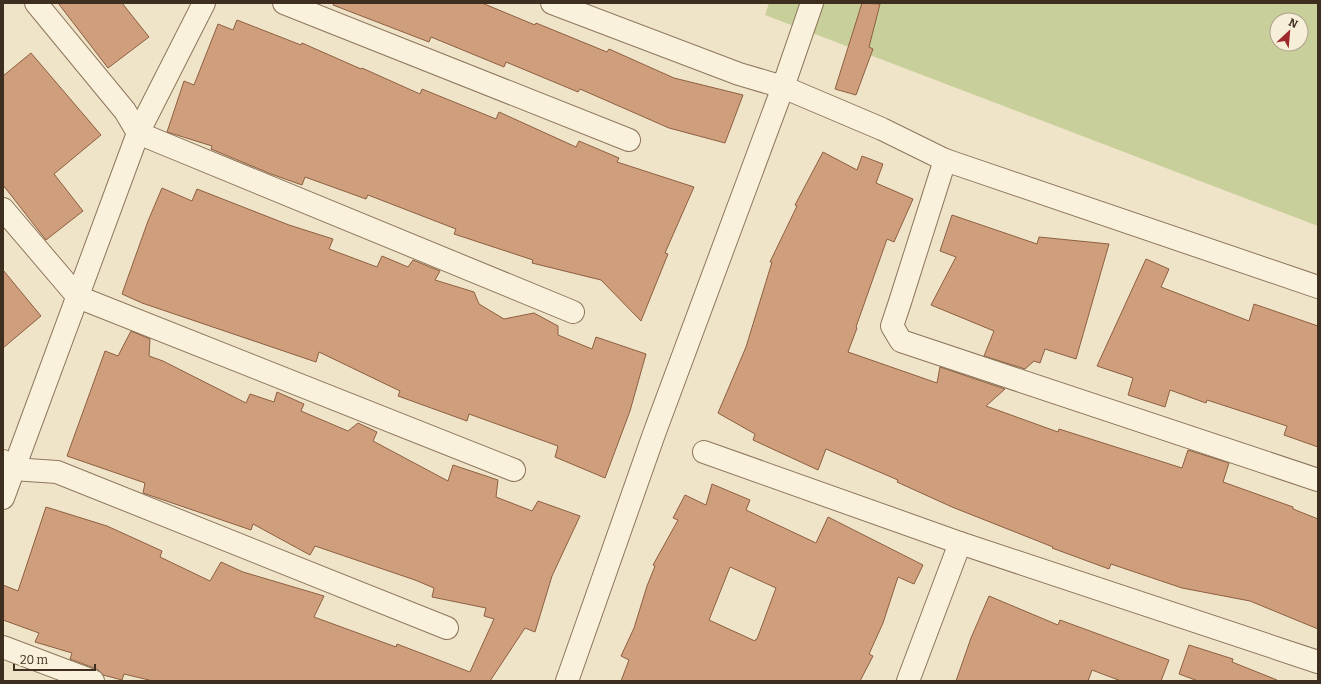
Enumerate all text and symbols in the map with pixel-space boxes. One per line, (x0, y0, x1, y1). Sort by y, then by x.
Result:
north arrow (1269, 12, 1309, 52)
text: N (1286, 16, 1300, 31)
scale bar (14, 646, 95, 672)
text: 20 m (20, 653, 49, 667)

